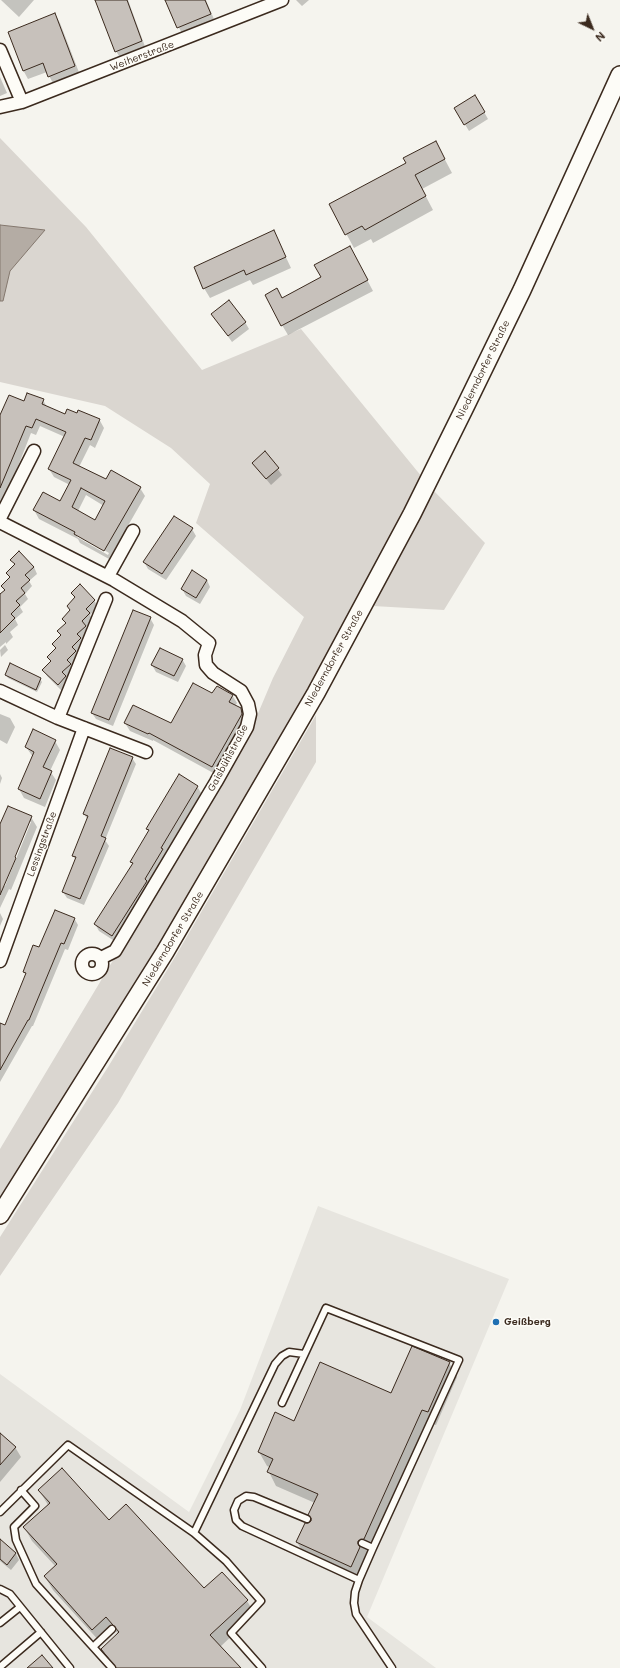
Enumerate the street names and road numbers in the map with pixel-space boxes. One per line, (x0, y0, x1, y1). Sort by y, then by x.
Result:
street label: Weiherstraße (108, 38, 176, 74)
street label: Niederndorfer Straße (454, 318, 512, 422)
street label: Niederndorfer Straße (302, 607, 366, 709)
street label: Gaisbühlstraße (205, 722, 251, 794)
street label: Lessingstraße (25, 810, 59, 878)
street label: Niederndorfer Straße (140, 889, 206, 989)

